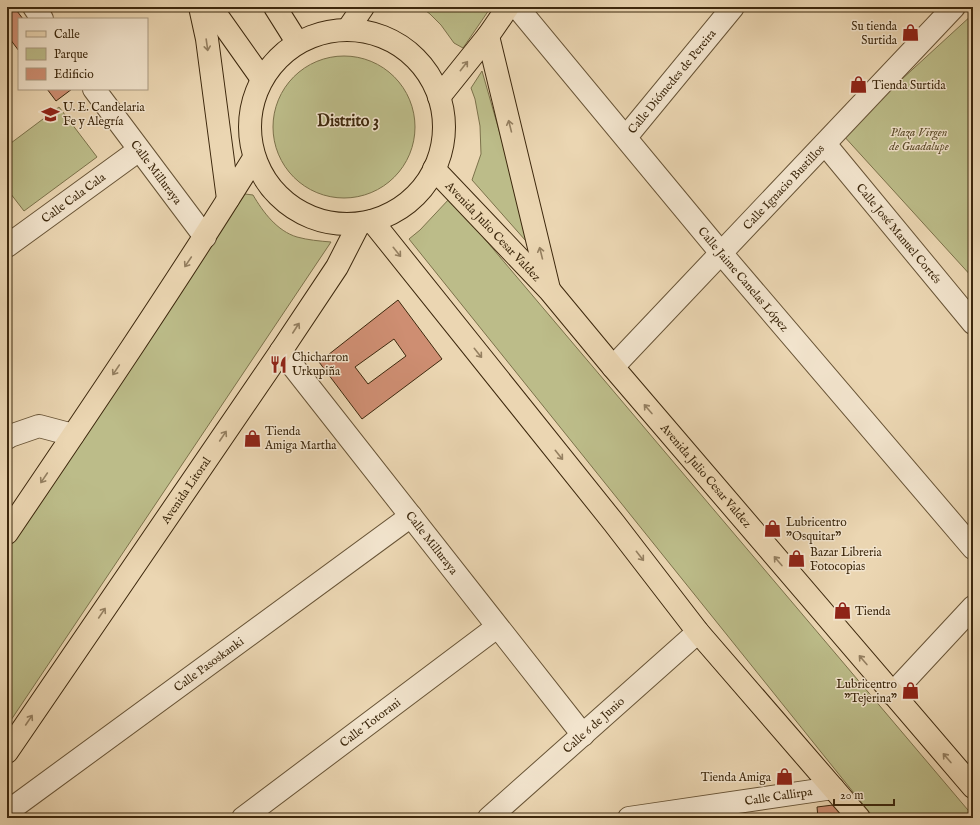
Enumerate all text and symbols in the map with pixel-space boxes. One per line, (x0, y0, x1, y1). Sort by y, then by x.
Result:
legend (18, 18, 148, 90)
place label: Su tienda Surtida (851, 19, 898, 48)
shop icon: Su tienda Surtida (900, 23, 920, 43)
street label: Calle Diómedes de Pereira (625, 26, 720, 137)
text: Calle (54, 27, 80, 42)
one-way arrow (204, 38, 212, 51)
text: Parque (54, 47, 89, 63)
one-way arrow (459, 61, 468, 72)
text: Edificio (54, 67, 94, 82)
shop icon: Tienda Surtida (849, 75, 869, 95)
place label: Tienda Surtida (872, 78, 946, 93)
place label: U. E. Candelaria Fe y Alegría (63, 100, 145, 129)
school or university icon: U. E. Candelaria Fe y Alegría (40, 104, 60, 124)
district label: Distrito 3 (317, 112, 379, 132)
one-way arrow (505, 120, 513, 133)
park label: Plaza Virgen de Guadalupe (888, 125, 949, 154)
street label: Calle Milluraya (127, 138, 185, 208)
street label: Calle Ignacio Bustillos (740, 141, 828, 233)
street label: Calle Cala Cala (39, 169, 109, 226)
street label: Avenida Julio Cesar Valdez (441, 178, 544, 285)
street label: Calle José Manuel Cortés (853, 181, 944, 287)
street label: Calle Jaime Canelas López (695, 224, 792, 335)
one-way arrow (392, 246, 401, 257)
one-way arrow (536, 246, 544, 259)
one-way arrow (184, 256, 192, 267)
one-way arrow (292, 323, 300, 334)
one-way arrow (473, 348, 482, 358)
place label: Chicharron Urkupiña (292, 350, 349, 380)
restaurant icon: Chicharron Urkupiña (269, 354, 289, 374)
one-way arrow (112, 364, 120, 375)
one-way arrow (644, 403, 653, 414)
street label: Avenida Julio Cesar Valdez (656, 420, 755, 531)
place label: Tienda Amiga Martha (264, 424, 337, 453)
shop icon: Tienda Amiga Martha (242, 428, 262, 448)
one-way arrow (219, 431, 227, 442)
one-way arrow (555, 449, 564, 460)
street label: Avenida Litoral (158, 454, 215, 528)
one-way arrow (40, 472, 48, 483)
street label: Calle Milluraya (402, 509, 461, 578)
place label: Lubricentro "Osquitar" (786, 515, 847, 545)
shop icon: Lubricentro "Osquitar" (763, 519, 783, 539)
place label: Bazar Libreria Fotocopias (810, 545, 882, 575)
shop icon: Bazar Libreria Fotocopias (787, 549, 807, 569)
one-way arrow (636, 551, 644, 562)
one-way arrow (774, 555, 783, 566)
shop icon: Tienda (832, 601, 852, 621)
place label: Tienda (855, 604, 891, 619)
one-way arrow (98, 607, 106, 618)
street label: Calle Pasoskanki (171, 634, 247, 695)
one-way arrow (858, 654, 867, 665)
place label: Lubricentro "Tejerina" (836, 677, 898, 706)
shop icon: Lubricentro "Tejerina" (900, 681, 920, 701)
street label: Calle 6 de Junio (560, 694, 628, 757)
street label: Calle Totorani (337, 695, 404, 751)
one-way arrow (25, 715, 33, 726)
one-way arrow (943, 753, 952, 763)
shop icon: Tienda Amiga (774, 767, 794, 787)
place label: Tienda Amiga (701, 770, 772, 785)
scale bar (834, 781, 894, 807)
street label: Calle Callirpa (744, 784, 814, 809)
text: 20 m (840, 788, 863, 803)

